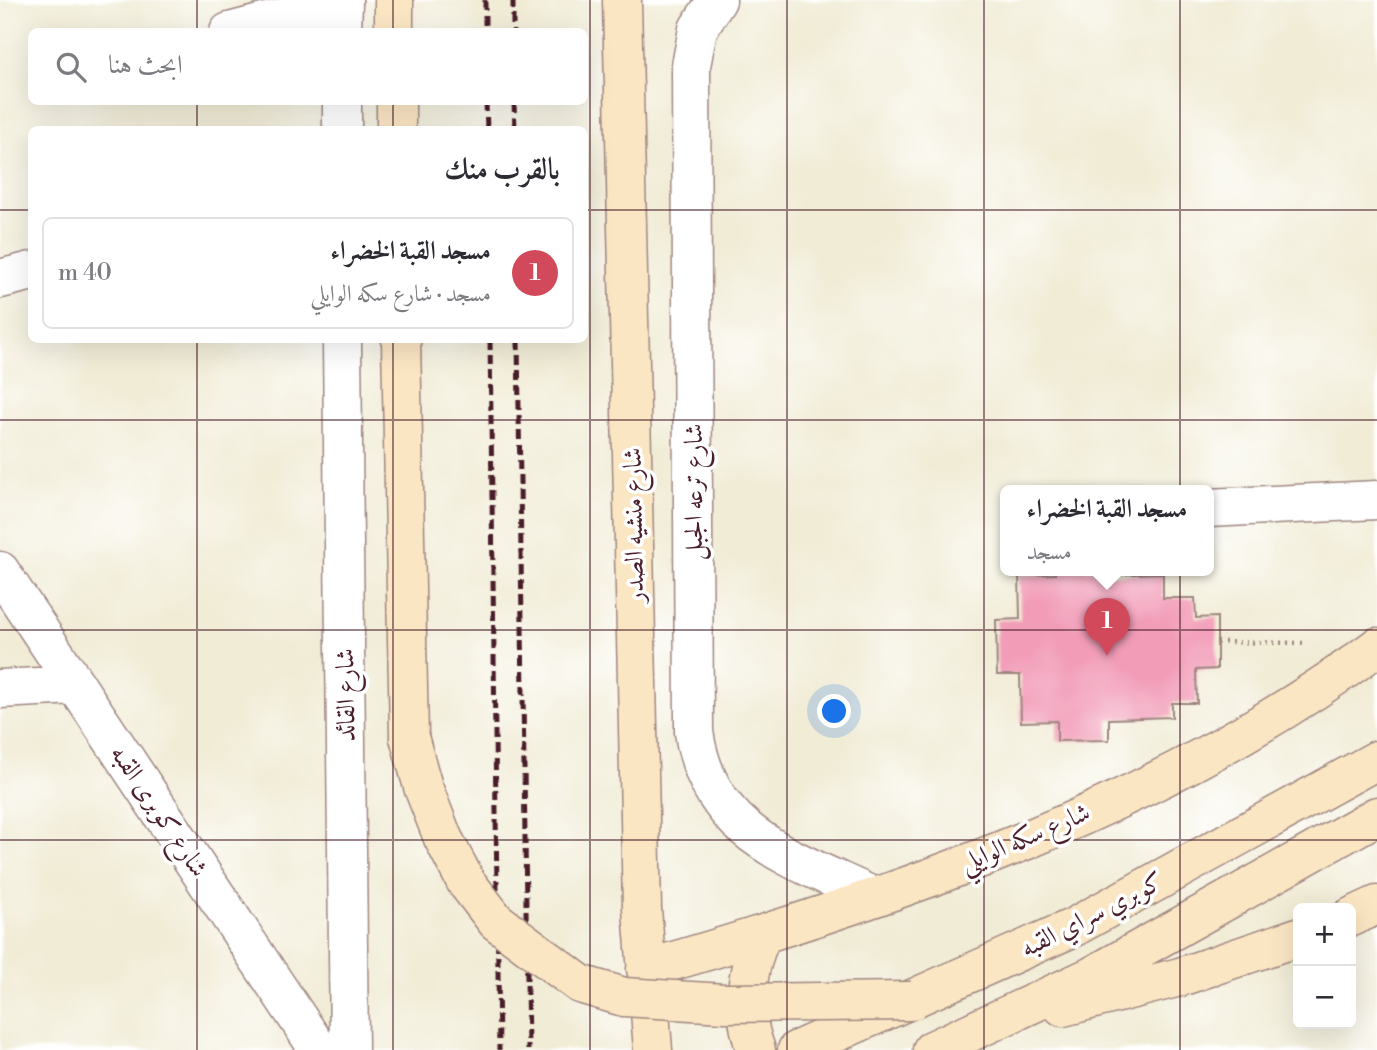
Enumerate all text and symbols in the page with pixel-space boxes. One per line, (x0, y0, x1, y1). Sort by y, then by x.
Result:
search box (28, 28, 588, 105)
icon: search (52, 48, 90, 86)
text: ابحث هنا (108, 49, 183, 81)
text: بالقرب منك (444, 151, 560, 189)
text: مسجد القبة الخضراء (330, 235, 491, 267)
text: 40 m (58, 259, 112, 287)
text: 1 (529, 259, 541, 287)
text: مسجد · شارع سكه الوايلي (310, 280, 491, 308)
street label: شارع ترعه الجبل (678, 424, 715, 560)
street label: شارع منشيه الصدر (617, 447, 656, 606)
popup (1000, 485, 1214, 576)
text: مسجد القبة الخضراء (1027, 493, 1187, 525)
text: مسجد (1027, 538, 1072, 566)
pin: 1 (1084, 598, 1130, 656)
street label: شارع القائد (329, 648, 368, 742)
your location (817, 694, 851, 728)
street label: شارع كوبرى القبه (99, 739, 215, 886)
street label: شارع سكه الوايلي (955, 796, 1098, 887)
street label: كوبري سراي القبه (1015, 865, 1171, 968)
map controls (1293, 903, 1356, 1029)
button: + (1293, 903, 1356, 966)
button: − (1293, 966, 1356, 1029)

